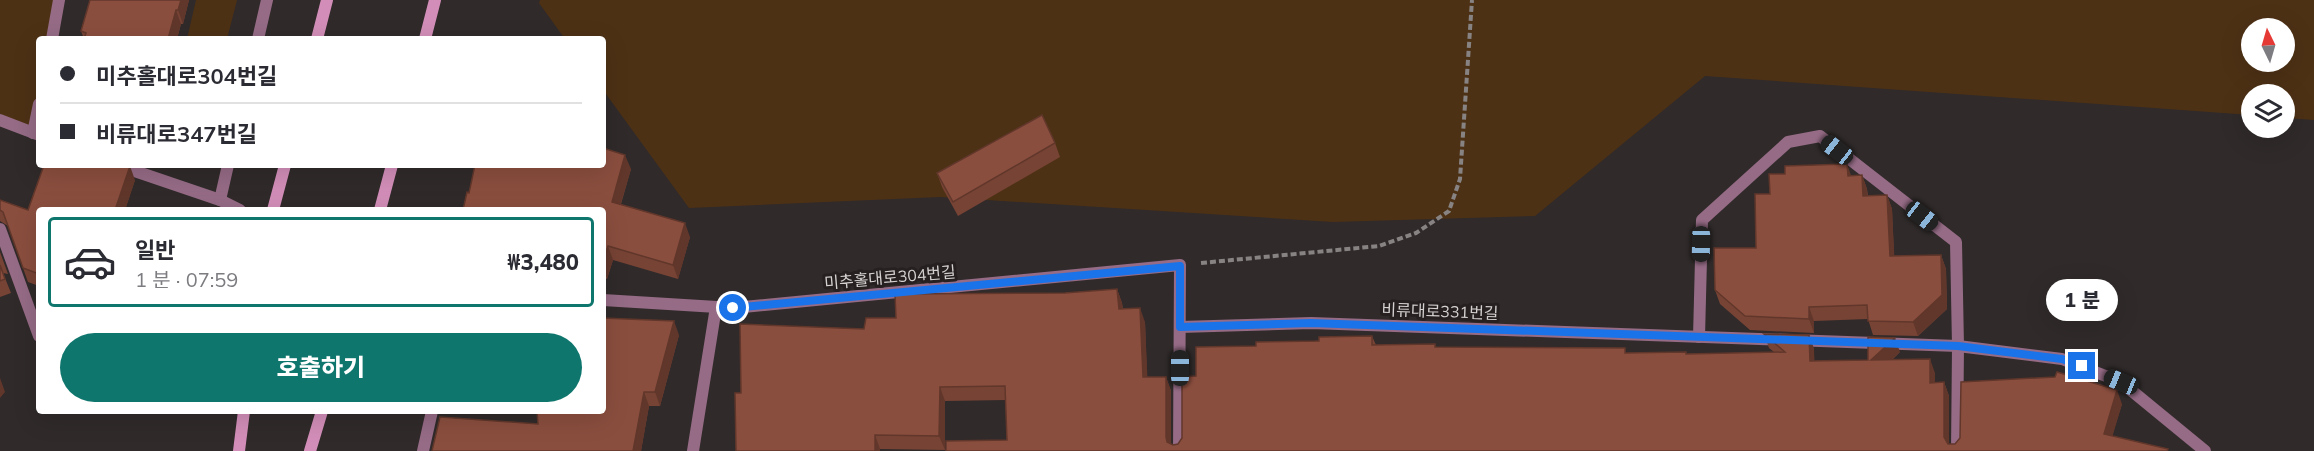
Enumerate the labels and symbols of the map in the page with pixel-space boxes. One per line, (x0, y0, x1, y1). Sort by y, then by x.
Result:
north arrow (2241, 18, 2295, 72)
car (1817, 132, 1857, 168)
car (1902, 198, 1942, 234)
car (1692, 226, 1710, 262)
street label: 미추홀대로304번길 (823, 261, 957, 293)
callout: 1 분 (2046, 279, 2118, 321)
route start (719, 294, 746, 321)
street label: 비류대로331번길 (1381, 299, 1499, 323)
car (1171, 350, 1189, 386)
route end (2068, 352, 2095, 379)
car (2101, 367, 2141, 397)

